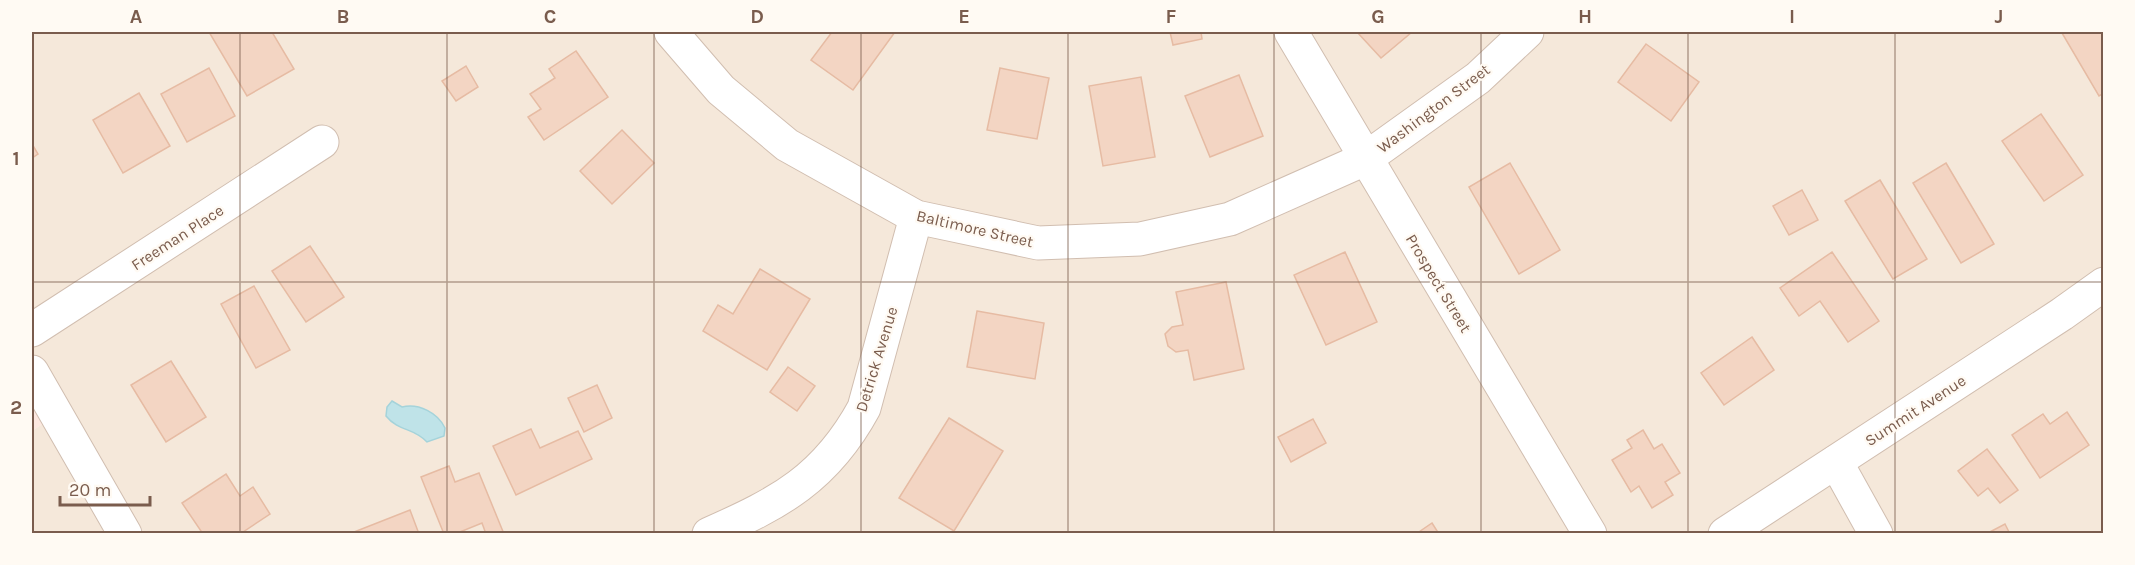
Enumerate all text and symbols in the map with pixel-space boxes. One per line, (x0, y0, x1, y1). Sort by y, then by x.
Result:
text: A (130, 5, 143, 28)
text: B (337, 5, 349, 28)
text: C (544, 5, 556, 28)
text: D (750, 5, 764, 28)
text: E (958, 5, 970, 28)
text: F (1166, 5, 1177, 28)
text: G (1371, 5, 1385, 28)
text: H (1578, 5, 1592, 28)
text: I (1789, 5, 1795, 28)
text: J (1995, 5, 2003, 28)
street label: Washington Street (1373, 60, 1493, 157)
text: 1 (12, 147, 20, 170)
street label: Freeman Place (127, 200, 227, 274)
street label: Baltimore Street (915, 206, 1035, 251)
street label: Prospect Street (1402, 231, 1475, 336)
street label: Detrick Avenue (851, 304, 902, 414)
street label: Summit Avenue (1861, 371, 1969, 450)
text: 2 (10, 396, 22, 419)
scale bar (60, 469, 150, 507)
text: 20 m (69, 479, 111, 501)

